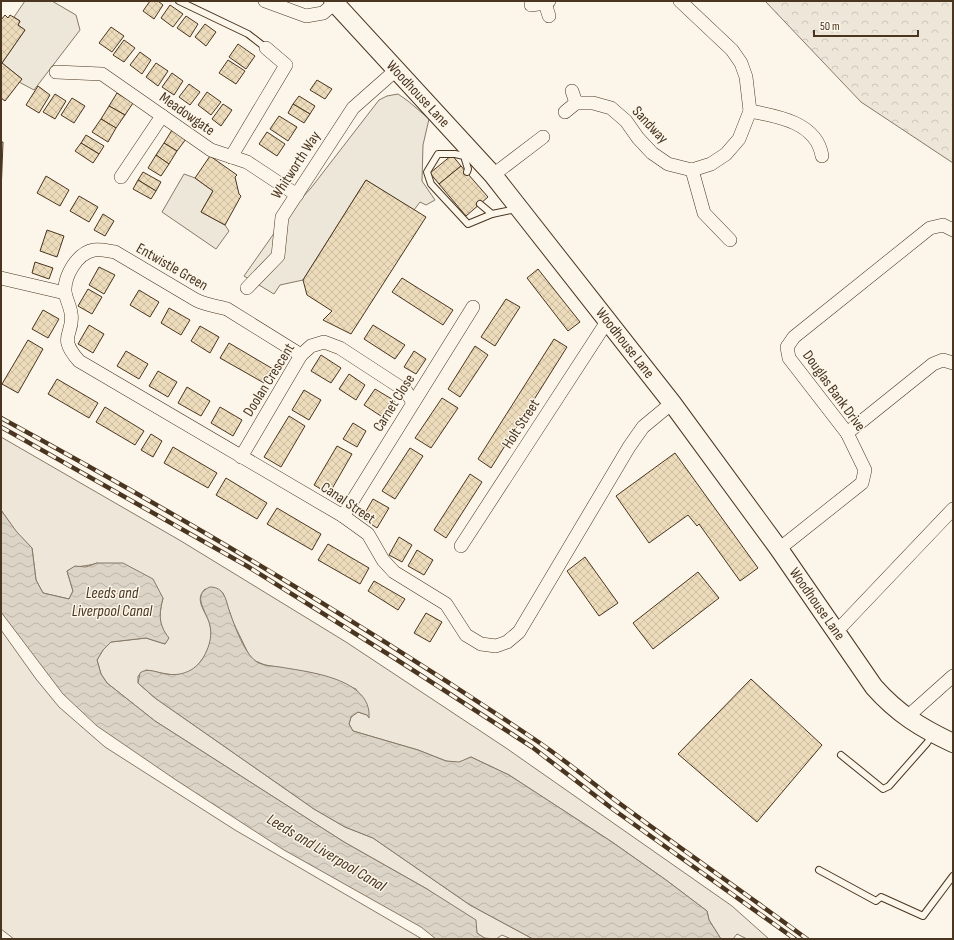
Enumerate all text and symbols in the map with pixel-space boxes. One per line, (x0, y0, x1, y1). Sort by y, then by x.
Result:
scale bar (814, 12, 918, 38)
text: 50 m (820, 19, 840, 34)
street label: Woodhouse Lane (382, 57, 454, 131)
street label: Meadowgate (156, 88, 218, 140)
street label: Sandway (628, 102, 672, 148)
street label: Whitworth Way (267, 127, 325, 202)
street label: Entwistle Green (133, 239, 211, 295)
street label: Woodhouse Lane (591, 304, 659, 382)
street label: Doolan Crescent (239, 339, 299, 420)
street label: Douglas Bank Drive (798, 347, 870, 435)
street label: Carnet Close (369, 371, 419, 435)
street label: Holt Street (498, 395, 544, 452)
street label: Canal Street (317, 478, 379, 528)
street label: Woodhouse Lane (785, 564, 849, 644)
water label: Leeds and Liverpool Canal (72, 584, 153, 621)
water label: Leeds and Liverpool Canal (263, 810, 390, 897)

